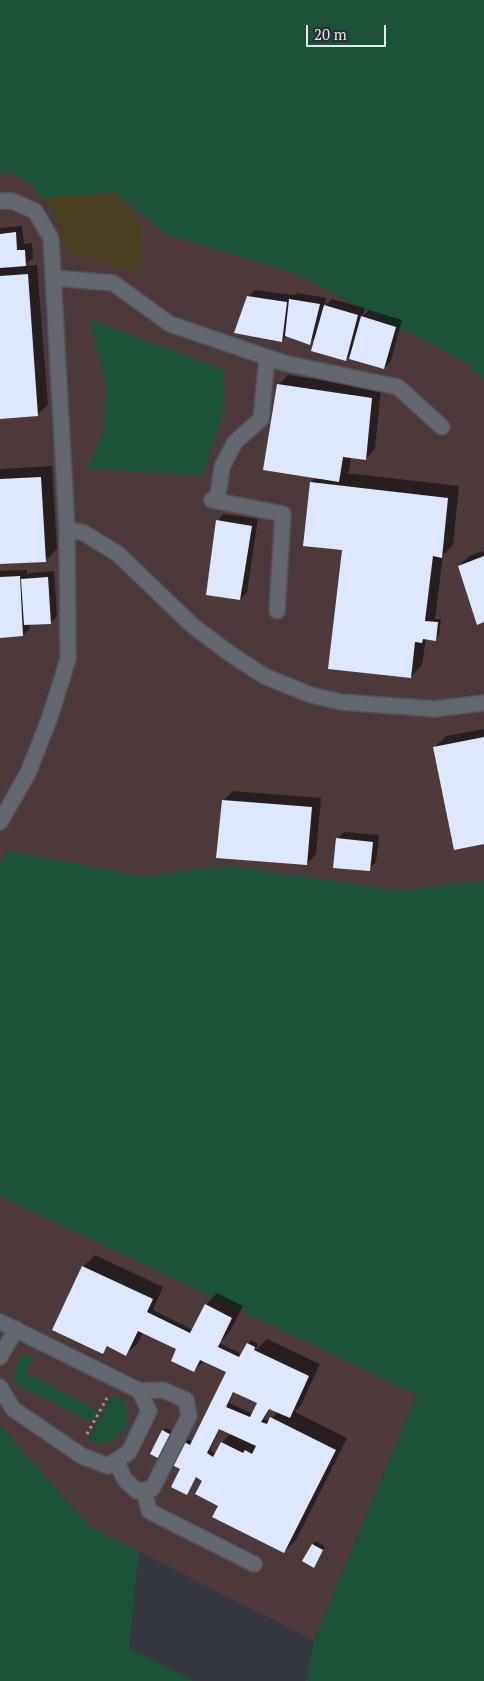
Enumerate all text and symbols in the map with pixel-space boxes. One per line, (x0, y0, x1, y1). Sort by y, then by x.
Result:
scale bar (309, 15, 389, 47)
text: 20 m (314, 24, 347, 44)

